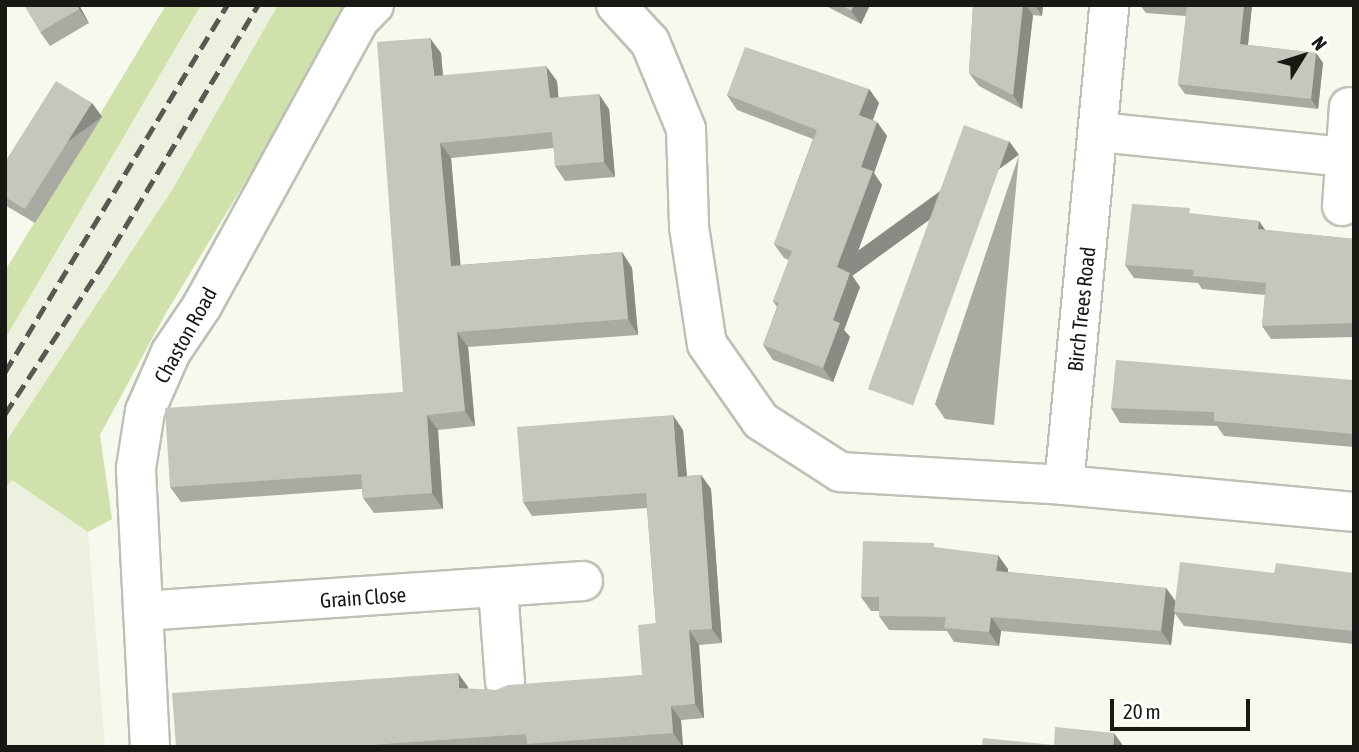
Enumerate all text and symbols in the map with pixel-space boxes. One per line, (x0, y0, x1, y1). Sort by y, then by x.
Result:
north arrow (1268, 21, 1338, 91)
text: N (1307, 32, 1332, 54)
street label: Birch Trees Road (1062, 245, 1100, 373)
street label: Chaston Road (148, 283, 222, 387)
street label: Grain Close (319, 581, 407, 613)
scale bar (1114, 686, 1254, 730)
text: 20 m (1123, 699, 1161, 723)

